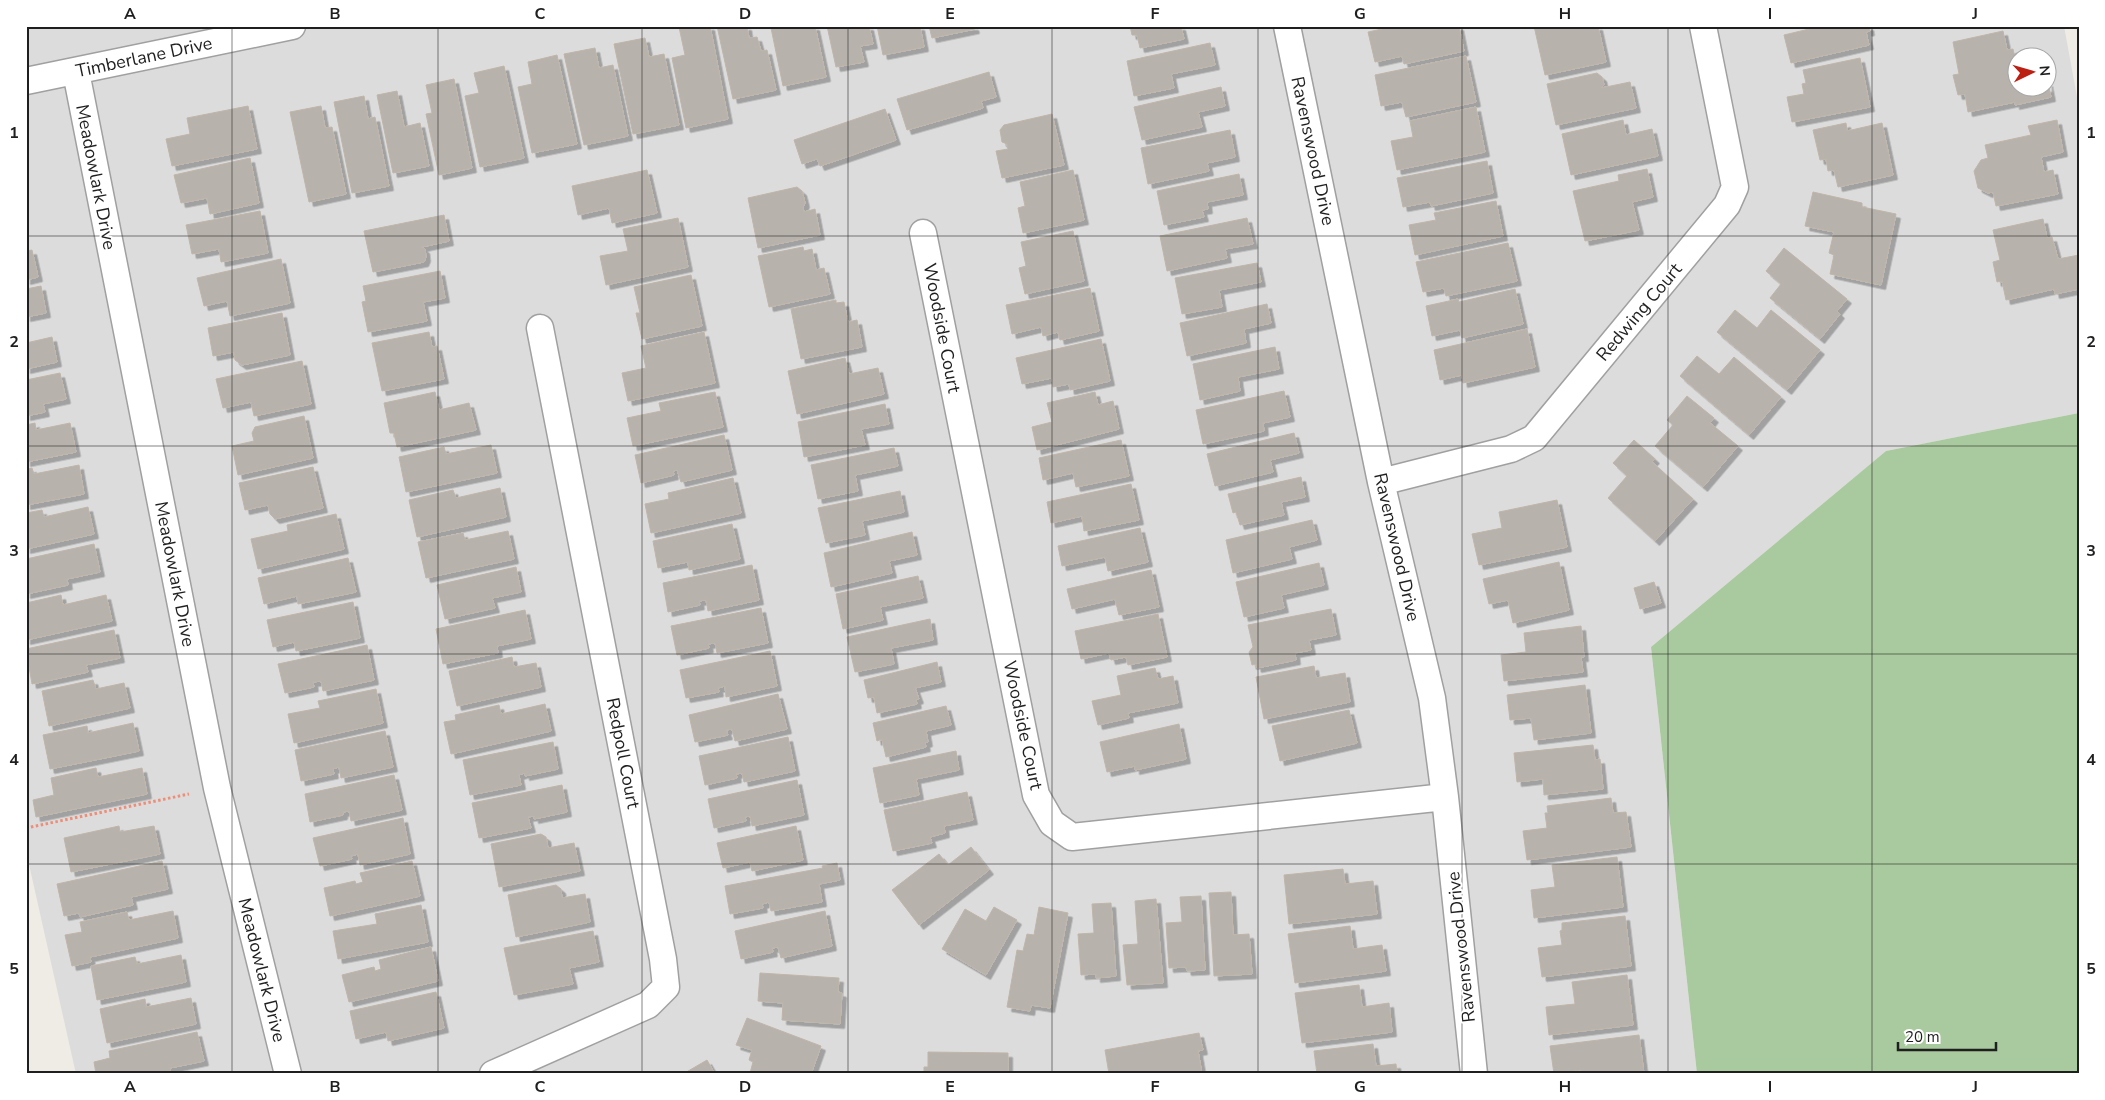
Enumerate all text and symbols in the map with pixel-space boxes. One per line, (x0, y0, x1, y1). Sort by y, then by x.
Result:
text: A (124, 3, 136, 25)
text: B (329, 3, 341, 25)
text: C (535, 3, 546, 25)
text: D (739, 3, 751, 25)
text: E (945, 3, 955, 25)
text: F (1151, 3, 1160, 25)
text: G (1354, 3, 1366, 25)
text: H (1559, 3, 1571, 25)
text: I (1768, 3, 1772, 25)
text: J (1971, 3, 1978, 25)
street label: Timberlane Drive (74, 31, 214, 83)
north arrow (2008, 48, 2058, 98)
text: N (2035, 65, 2054, 77)
street label: Ravenswood Drive (1285, 74, 1341, 228)
street label: Meadowlark Drive (70, 102, 122, 252)
text: 1 (9, 122, 19, 144)
text: 1 (2086, 122, 2096, 144)
street label: Redwing Court (1591, 257, 1688, 366)
street label: Woodside Court (918, 261, 966, 396)
text: 2 (9, 331, 19, 353)
text: 2 (2086, 331, 2096, 353)
street label: Ravenswood Drive (1368, 470, 1426, 624)
street label: Meadowlark Drive (149, 499, 201, 649)
text: 3 (9, 540, 19, 562)
text: 3 (2086, 540, 2096, 562)
street label: Woodside Court (998, 658, 1049, 793)
street label: Redpoll Court (600, 695, 646, 811)
text: 4 (9, 749, 19, 771)
text: 4 (2086, 749, 2096, 771)
street label: Ravenswood Drive (1441, 870, 1481, 1024)
street label: Meadowlark Drive (232, 895, 292, 1045)
text: 5 (9, 958, 19, 980)
text: 5 (2086, 958, 2096, 980)
scale bar (1898, 1020, 1995, 1052)
text: 20 m (1905, 1027, 1940, 1047)
text: A (124, 1076, 136, 1098)
text: B (329, 1076, 341, 1098)
text: C (535, 1076, 546, 1098)
text: D (739, 1076, 751, 1098)
text: E (945, 1076, 955, 1098)
text: F (1151, 1076, 1160, 1098)
text: G (1354, 1076, 1366, 1098)
text: H (1559, 1076, 1571, 1098)
text: I (1768, 1076, 1772, 1098)
text: J (1971, 1076, 1978, 1098)

